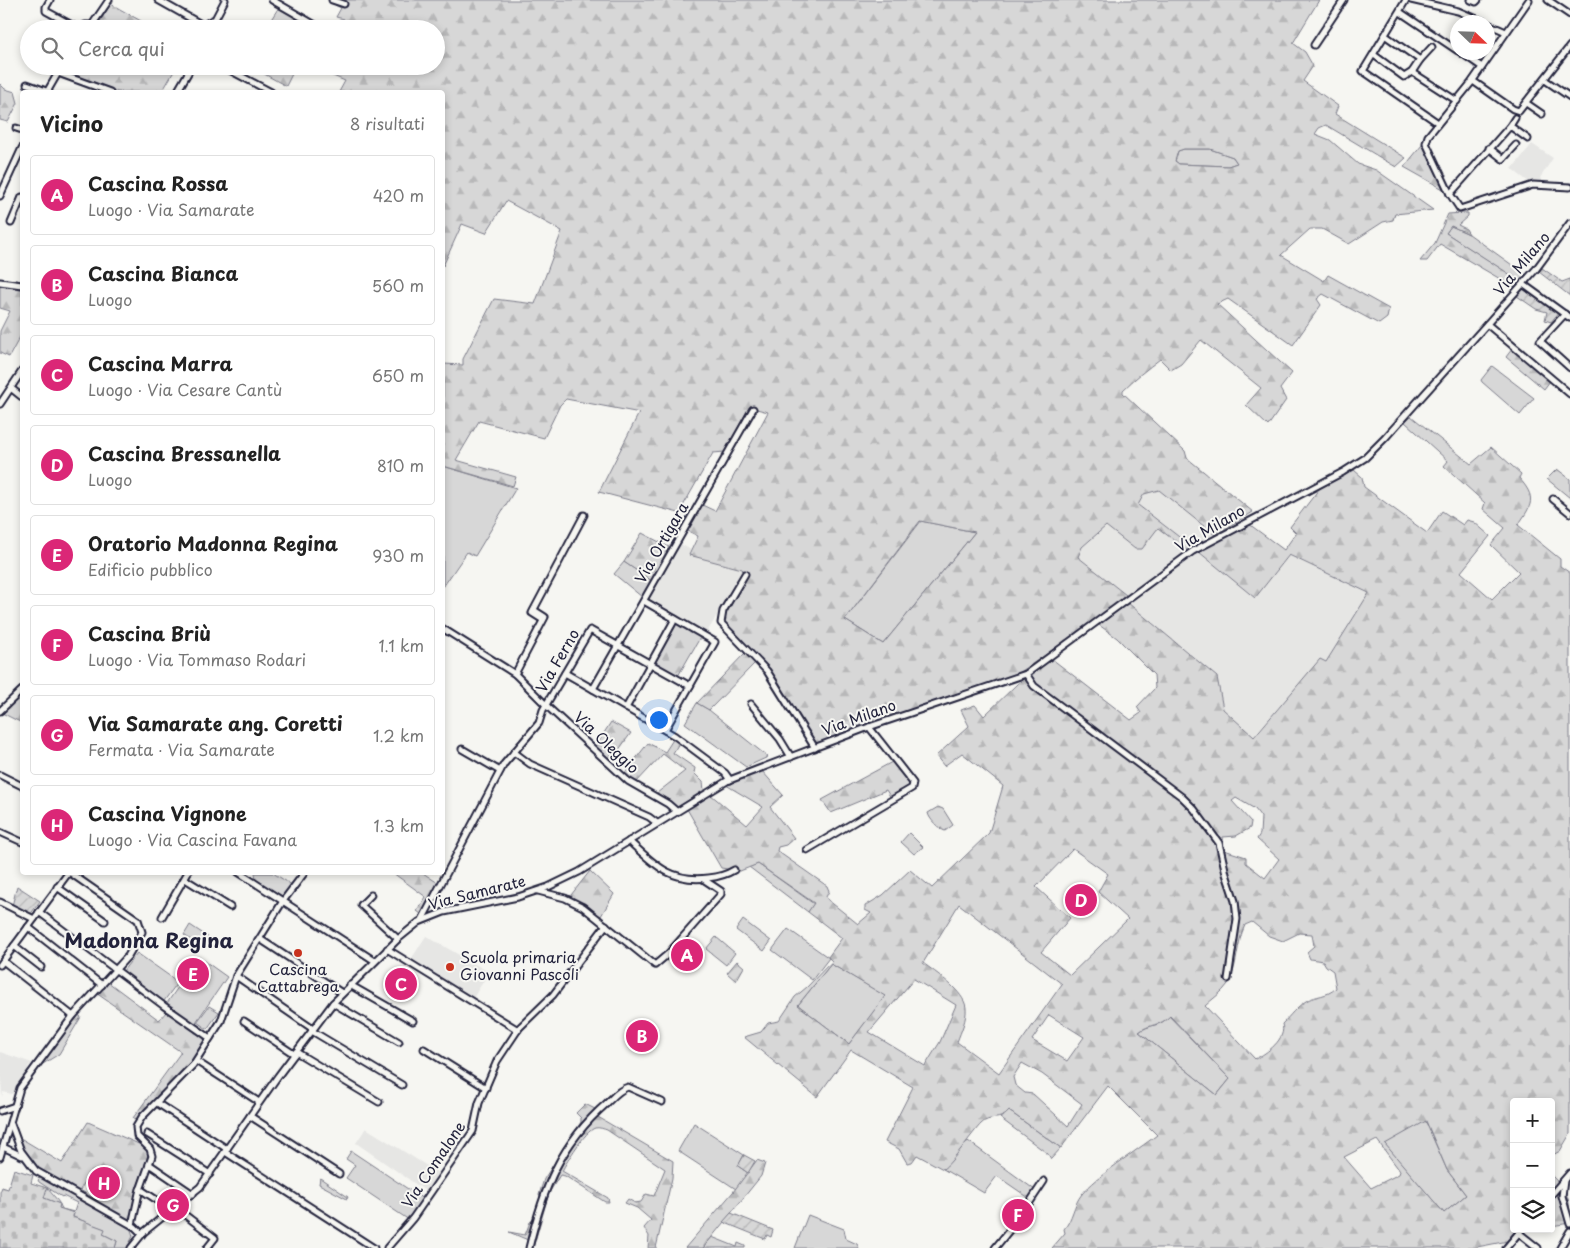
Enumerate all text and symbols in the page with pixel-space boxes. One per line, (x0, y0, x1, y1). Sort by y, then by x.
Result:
north arrow (1450, 15, 1495, 60)
search box (20, 20, 445, 75)
icon: search (38, 34, 66, 62)
text: Cerca qui (78, 34, 165, 62)
text: Vicino (40, 107, 103, 139)
text: 8 risultati (350, 111, 425, 135)
text: Cascina Rossa (88, 169, 228, 197)
text: A (51, 183, 63, 207)
text: 420 m (373, 183, 424, 207)
text: Luogo · Via Samarate (88, 197, 254, 221)
street label: Via Milano (1487, 226, 1555, 300)
text: Cascina Bianca (88, 259, 238, 287)
text: B (52, 273, 62, 297)
text: 560 m (372, 273, 424, 297)
text: Luogo (88, 287, 132, 311)
text: Cascina Marra (88, 349, 233, 377)
text: C (51, 363, 63, 387)
text: 650 m (372, 363, 424, 387)
text: Luogo · Via Cesare Cantù (88, 377, 282, 401)
text: Cascina Bressanella (88, 439, 281, 467)
text: D (51, 453, 63, 477)
text: 810 m (377, 453, 424, 477)
text: Luogo (88, 467, 132, 491)
street label: Via Ortigara (628, 496, 694, 587)
street label: Via Milano (1170, 498, 1249, 557)
text: Oratorio Madonna Regina (88, 529, 338, 557)
text: E (52, 543, 62, 567)
text: 930 m (372, 543, 424, 567)
text: Edificio pubblico (88, 557, 213, 581)
text: Cascina Briù (88, 619, 211, 647)
street label: Via Ferno (529, 624, 584, 696)
text: F (52, 633, 62, 657)
text: 1.1 km (378, 633, 424, 657)
text: Luogo · Via Tommaso Rodari (88, 647, 306, 671)
street label: Via Milano (818, 693, 899, 741)
street label: Via Oleggio (569, 705, 645, 778)
your location (646, 707, 672, 733)
text: Via Samarate ang. Coretti (88, 709, 343, 737)
text: G (50, 723, 64, 747)
text: 1.2 km (373, 723, 424, 747)
text: Fermata · Via Samarate (88, 737, 275, 761)
text: Cascina Vignone (88, 799, 247, 827)
text: H (51, 813, 63, 837)
text: 1.3 km (374, 813, 424, 837)
text: Luogo · Via Cascina Favana (88, 827, 297, 851)
street label: Via Samarate (426, 868, 528, 915)
pin: D (1065, 881, 1097, 919)
district label: Madonna Regina (65, 925, 233, 955)
pin: A (671, 936, 703, 974)
place label: Scuola primaria Giovanni Pascoli (460, 945, 579, 985)
marker: Cascina Cattabrega (292, 947, 304, 959)
pin: E (177, 955, 209, 993)
place label: Cascina Cattabrega (257, 957, 340, 997)
marker: Scuola primaria Giovanni Pascoli (444, 961, 456, 973)
pin: C (385, 965, 417, 1003)
pin: B (626, 1017, 658, 1055)
map controls (1510, 1098, 1555, 1233)
button: + (1510, 1098, 1555, 1143)
street label: Via Comalone (395, 1116, 470, 1212)
button: − (1510, 1143, 1555, 1188)
pin: H (88, 1164, 120, 1202)
pin: G (157, 1186, 189, 1224)
button: layers (1510, 1188, 1555, 1233)
pin: F (1002, 1196, 1034, 1234)

